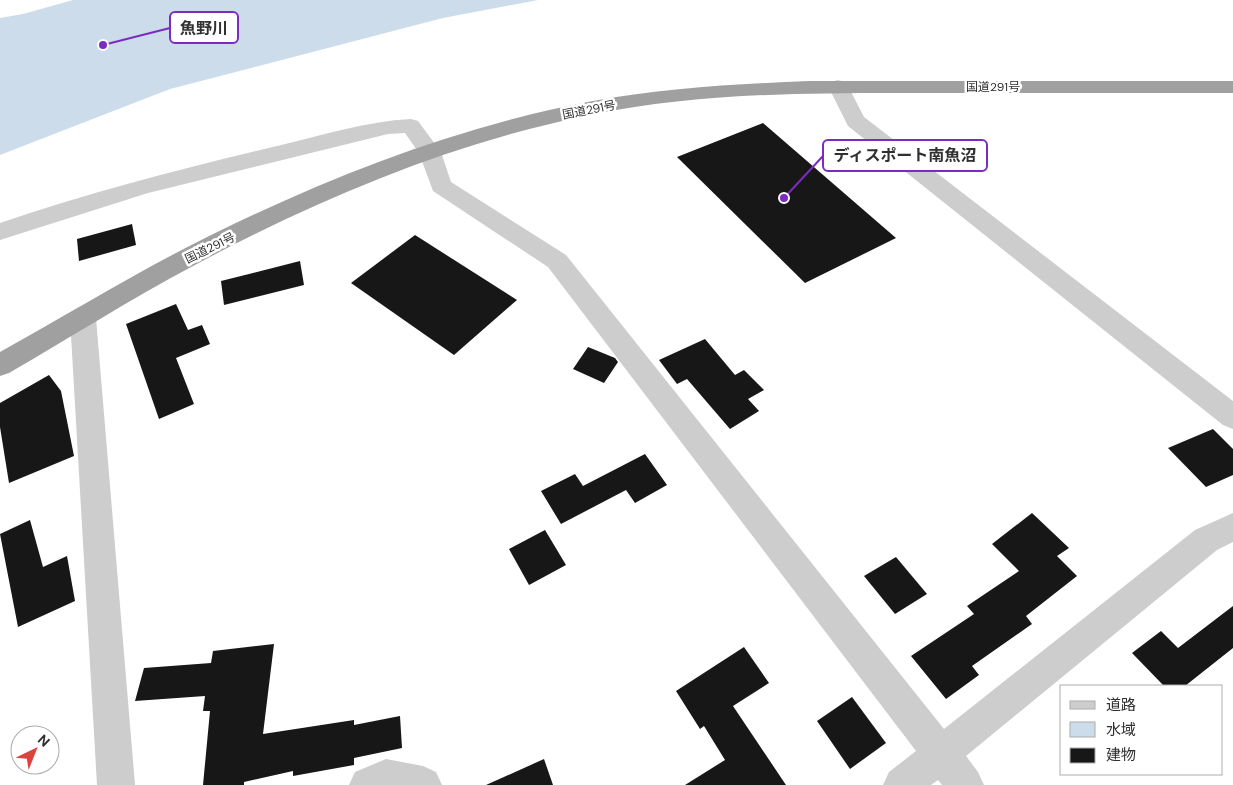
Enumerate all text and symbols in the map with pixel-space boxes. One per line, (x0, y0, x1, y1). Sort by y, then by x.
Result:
callout: 魚野川 (170, 12, 238, 43)
text: 魚野川 (180, 18, 228, 39)
street label: 国道291号 (966, 79, 1020, 95)
street label: 国道291号 (561, 97, 617, 123)
callout: ディスポート南魚沼 (823, 140, 987, 171)
text: ディスポート南魚沼 (834, 145, 976, 166)
street label: 国道291号 (182, 229, 238, 267)
legend (1060, 685, 1223, 775)
text: 道路 (1106, 695, 1136, 715)
text: 水域 (1106, 720, 1136, 740)
north arrow (10, 725, 60, 775)
text: N (34, 730, 54, 751)
text: 建物 (1106, 745, 1136, 765)

